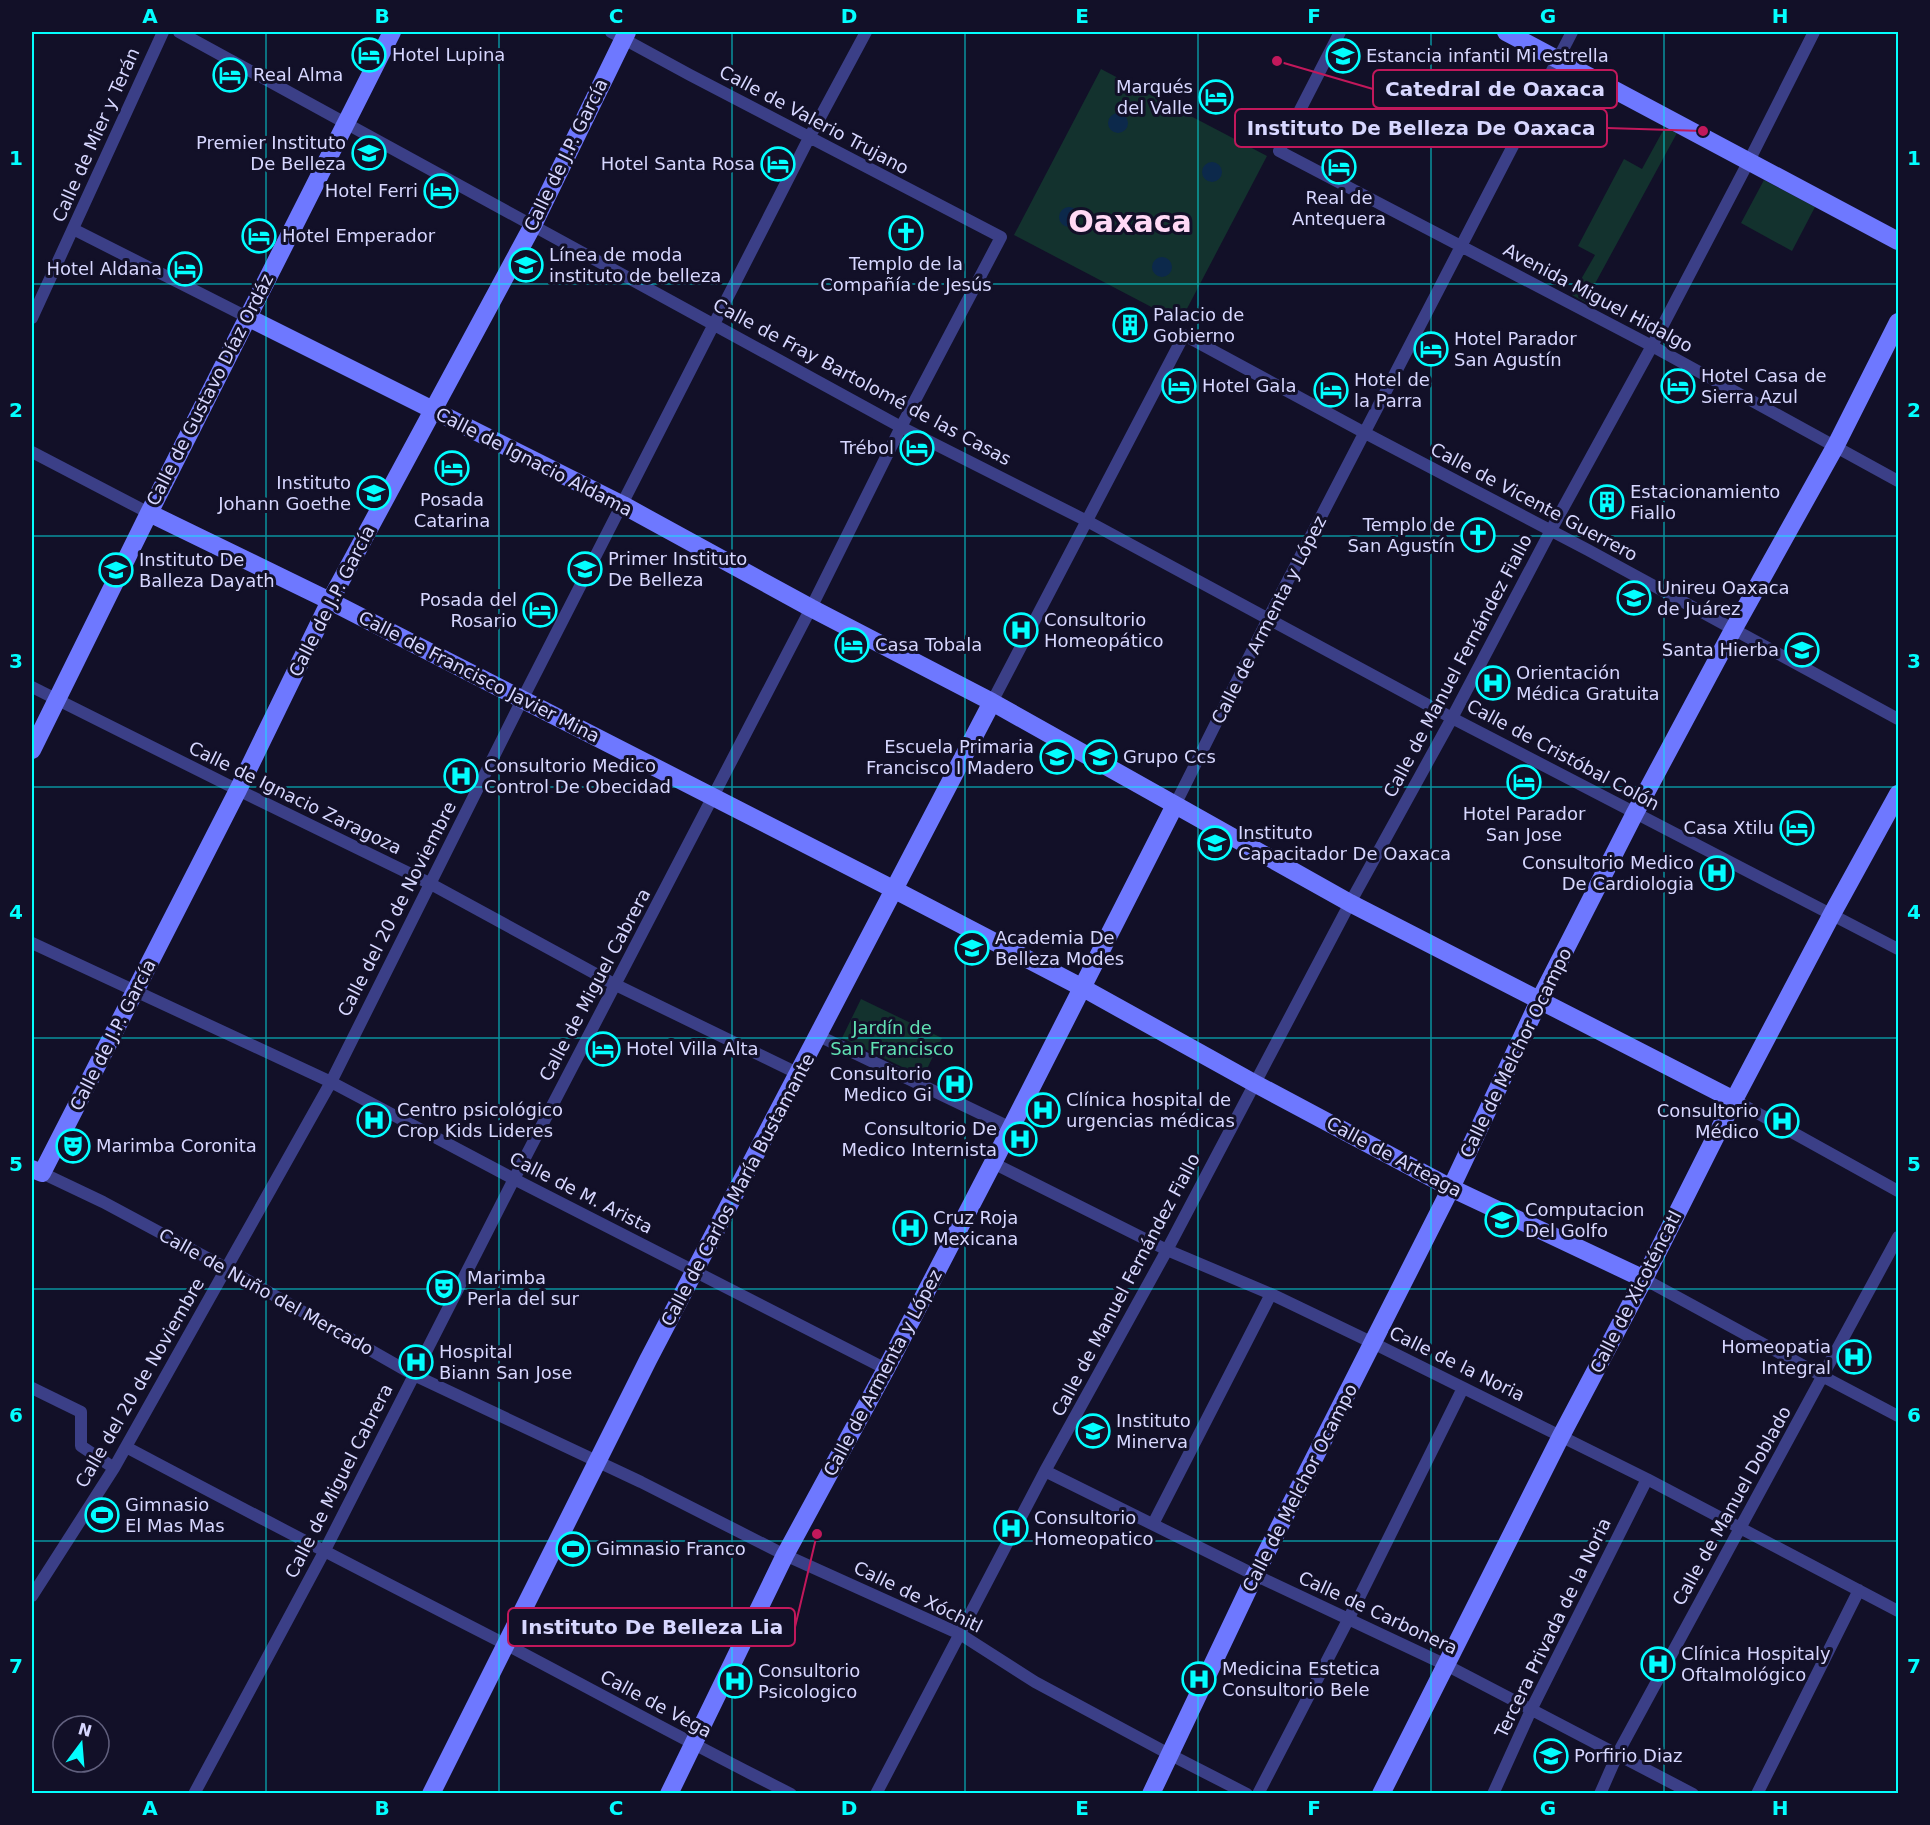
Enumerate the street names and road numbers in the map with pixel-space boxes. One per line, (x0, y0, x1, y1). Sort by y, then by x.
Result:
street label: Calle de Mier y Terán (48, 44, 143, 225)
street label: Calle de Valerio Trujano (716, 61, 912, 178)
street label: Calle de J.P. García (519, 75, 612, 234)
street label: Avenida Miguel Hidalgo (1500, 239, 1696, 356)
street label: Calle de Gustavo Díaz Ordáz (142, 270, 277, 509)
street label: Calle de Fray Bartolomé de las Casas (710, 294, 1015, 469)
street label: Calle de Ignacio Aldama (432, 403, 636, 520)
street label: Calle de Vicente Guerrero (1427, 438, 1641, 565)
street label: Calle de Armenta y López (1207, 512, 1330, 727)
street label: Calle de J.P. García (284, 522, 379, 680)
street label: Calle de Manuel Fernández Fiallo (1379, 531, 1536, 801)
street label: Calle de Francisco Javier Mina (355, 606, 603, 747)
street label: Calle de Cristóbal Colón (1463, 695, 1663, 814)
street label: Calle de Ignacio Zaragoza (185, 737, 405, 858)
street label: Calle del 20 de Noviembre (333, 798, 460, 1020)
street label: Calle de Miguel Cabrera (535, 885, 654, 1085)
street label: Calle de Melchor Ocampo (1456, 944, 1576, 1161)
street label: Calle de J.P. García (65, 956, 160, 1114)
street label: Calle de Carlos María Bustamante (657, 1050, 819, 1330)
street label: Calle de Arteaga (1323, 1112, 1465, 1201)
street label: Calle de M. Arista (506, 1147, 656, 1238)
street label: Calle de Manuel Fernández Fiallo (1047, 1150, 1204, 1420)
street label: Calle de Xicoténcatl (1585, 1207, 1686, 1376)
street label: Calle de Nuño del Mercado (155, 1224, 377, 1359)
street label: Calle de Armenta y López (819, 1266, 946, 1480)
street label: Calle del 20 de Noviembre (71, 1274, 208, 1491)
street label: Calle de la Noria (1386, 1322, 1528, 1405)
street label: Calle de Miguel Cabrera (280, 1380, 397, 1581)
street label: Calle de Melchor Ocampo (1238, 1380, 1361, 1595)
street label: Calle de Manuel Doblado (1668, 1402, 1795, 1609)
street label: Tercera Privada de la Noria (1490, 1515, 1615, 1742)
street label: Calle de Xóchitl (851, 1556, 986, 1637)
street label: Calle de Carbonera (1295, 1566, 1461, 1659)
street label: Calle de Vega (597, 1665, 715, 1742)

